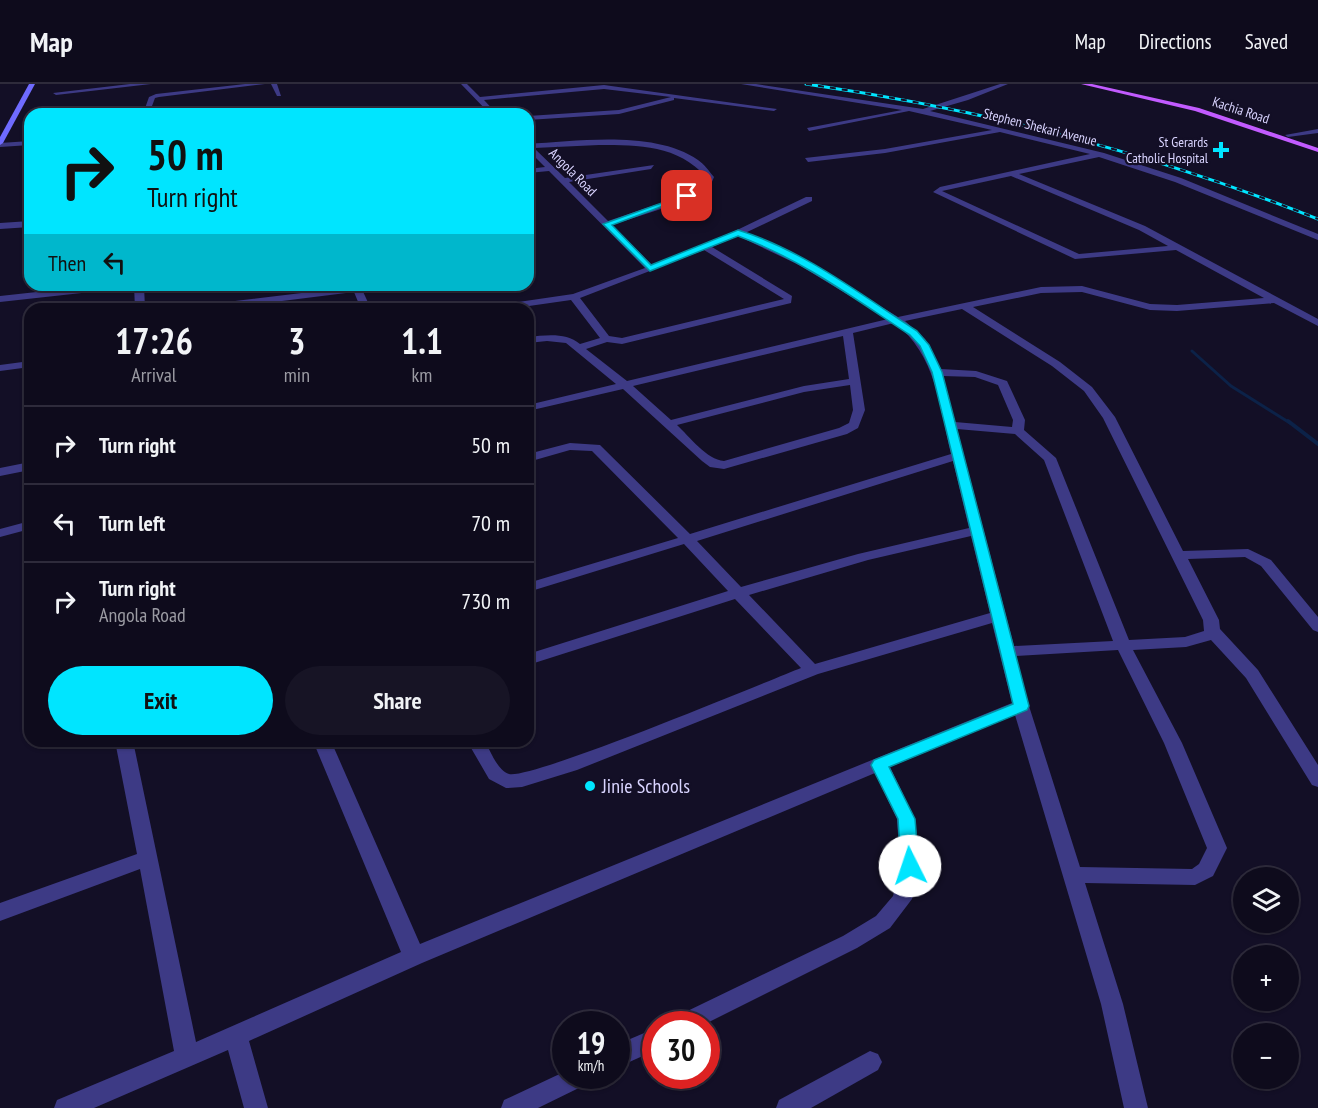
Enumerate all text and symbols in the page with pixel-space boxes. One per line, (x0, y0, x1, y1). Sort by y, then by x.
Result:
text: Map (30, 23, 73, 60)
text: Map (1075, 28, 1106, 55)
text: Directions (1139, 28, 1212, 55)
text: Saved (1245, 28, 1288, 55)
street label: Kachia Road (1210, 92, 1272, 128)
street label: Stephen Shekari Avenue (981, 104, 1099, 150)
text: 50 m (147, 127, 224, 182)
icon: right (48, 132, 126, 210)
place label: St Gerards Catholic Hospital (1126, 133, 1209, 167)
marker: St Gerards Catholic Hospital (1212, 141, 1230, 159)
street label: Angola Road (545, 144, 601, 200)
pin (661, 170, 712, 221)
icon: arrive (670, 179, 703, 212)
text: Turn right (147, 180, 238, 214)
icon: left (98, 246, 131, 279)
text: Then (48, 249, 86, 277)
text: 17:26 (115, 317, 193, 364)
text: 3 (288, 317, 305, 364)
text: 1.1 (401, 317, 443, 364)
text: Arrival (131, 362, 177, 388)
text: min (284, 362, 310, 388)
text: km (412, 362, 432, 388)
icon: right (48, 429, 81, 462)
text: Turn right (99, 431, 176, 459)
text: 50 m (471, 431, 510, 459)
icon: left (48, 507, 81, 540)
text: Turn left (99, 509, 165, 537)
text: 70 m (471, 509, 510, 537)
text: Turn right (99, 574, 176, 602)
icon: right (48, 585, 81, 618)
text: 730 m (461, 587, 510, 615)
text: Angola Road (99, 602, 186, 628)
button: Exit (48, 666, 273, 735)
button: Share (285, 666, 510, 735)
place label: Jinie Schools (601, 773, 690, 799)
marker: Jinie Schools (583, 779, 597, 793)
position arrow (878, 834, 942, 898)
map controls (1233, 867, 1299, 1089)
button: layers (1233, 867, 1299, 933)
button: + (1233, 945, 1299, 1011)
speed limit sign: 30 (642, 1011, 720, 1089)
text: 19 (577, 1023, 605, 1062)
button: − (1233, 1023, 1299, 1089)
text: km/h (578, 1056, 604, 1075)

